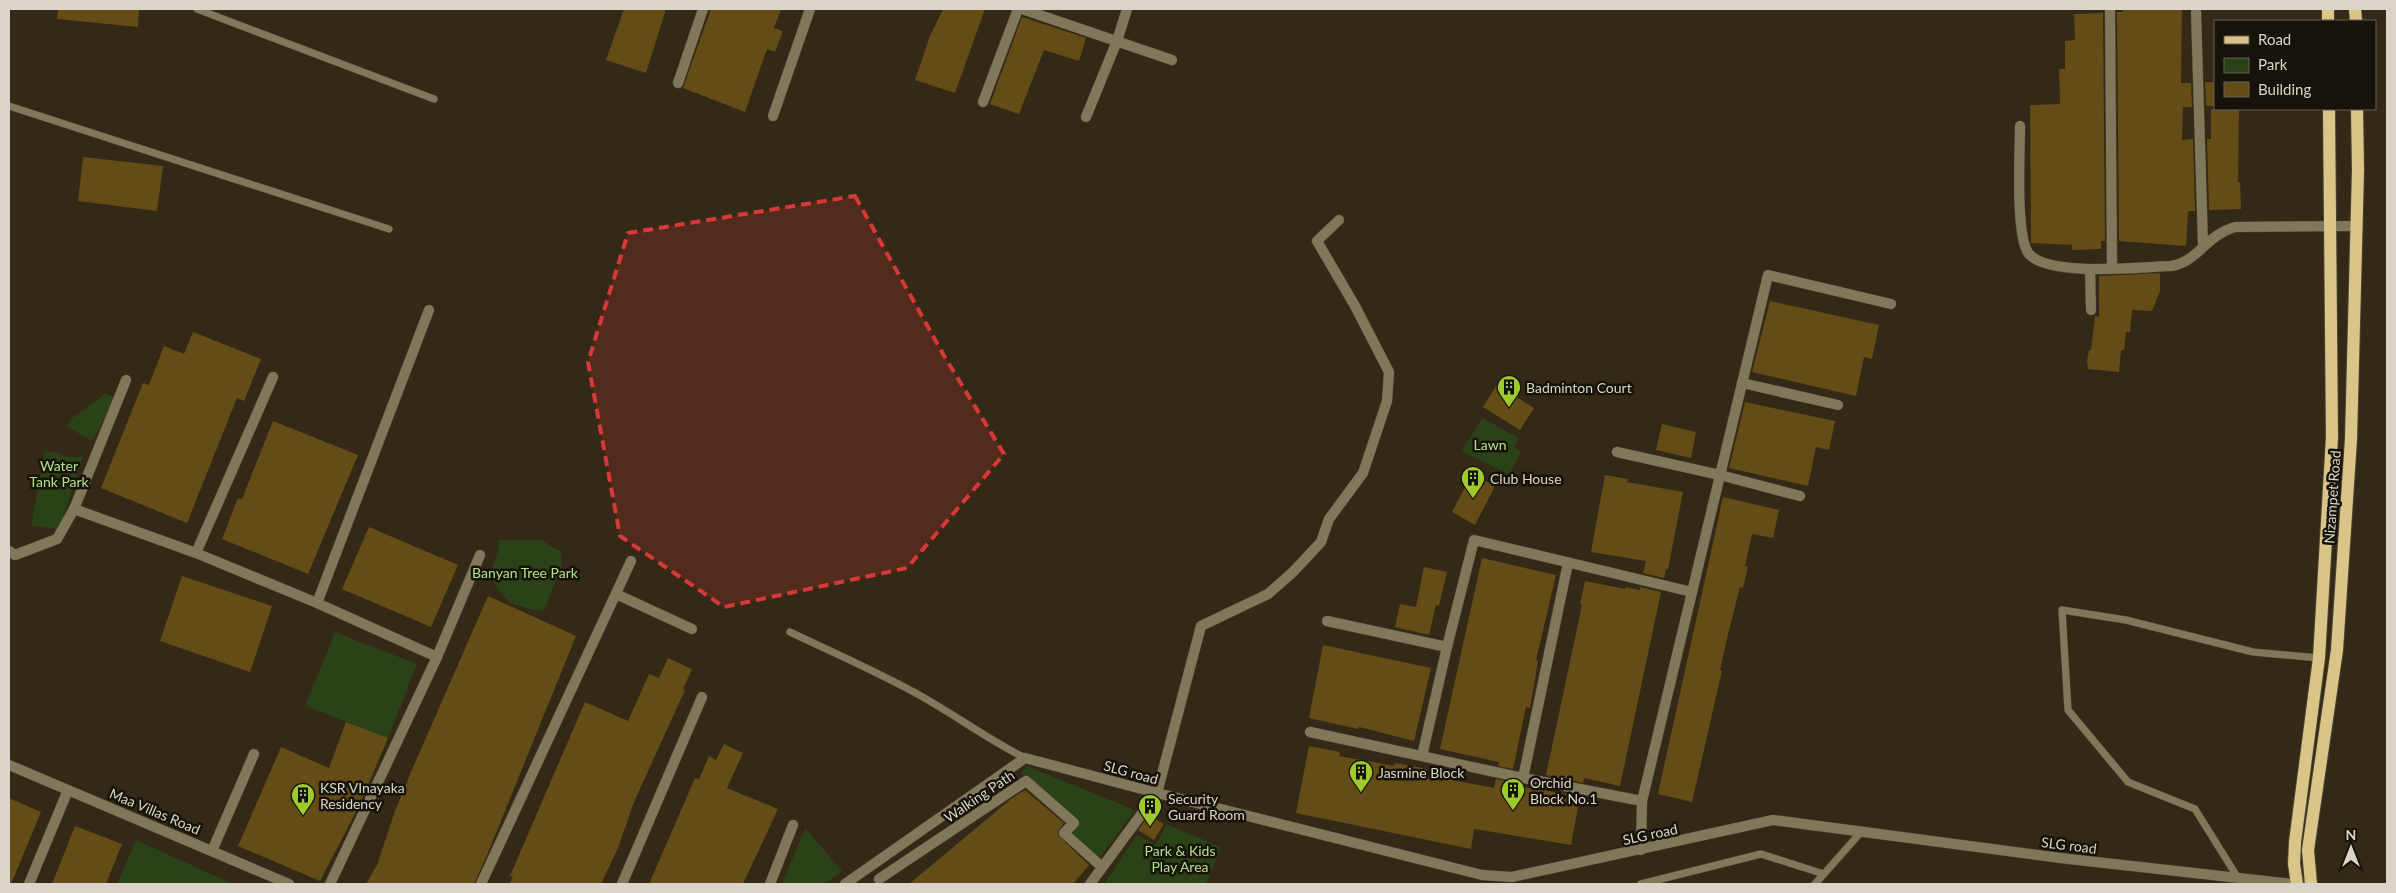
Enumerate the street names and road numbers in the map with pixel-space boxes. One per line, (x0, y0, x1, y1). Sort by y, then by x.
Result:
street label: Nizampet Road (2320, 450, 2344, 544)
street label: SLG road (1102, 757, 1160, 787)
street label: Walking Path (941, 766, 1017, 826)
street label: Maa Villas Road (107, 784, 203, 838)
street label: SLG road (1621, 820, 1679, 848)
street label: SLG road (2040, 833, 2098, 857)

